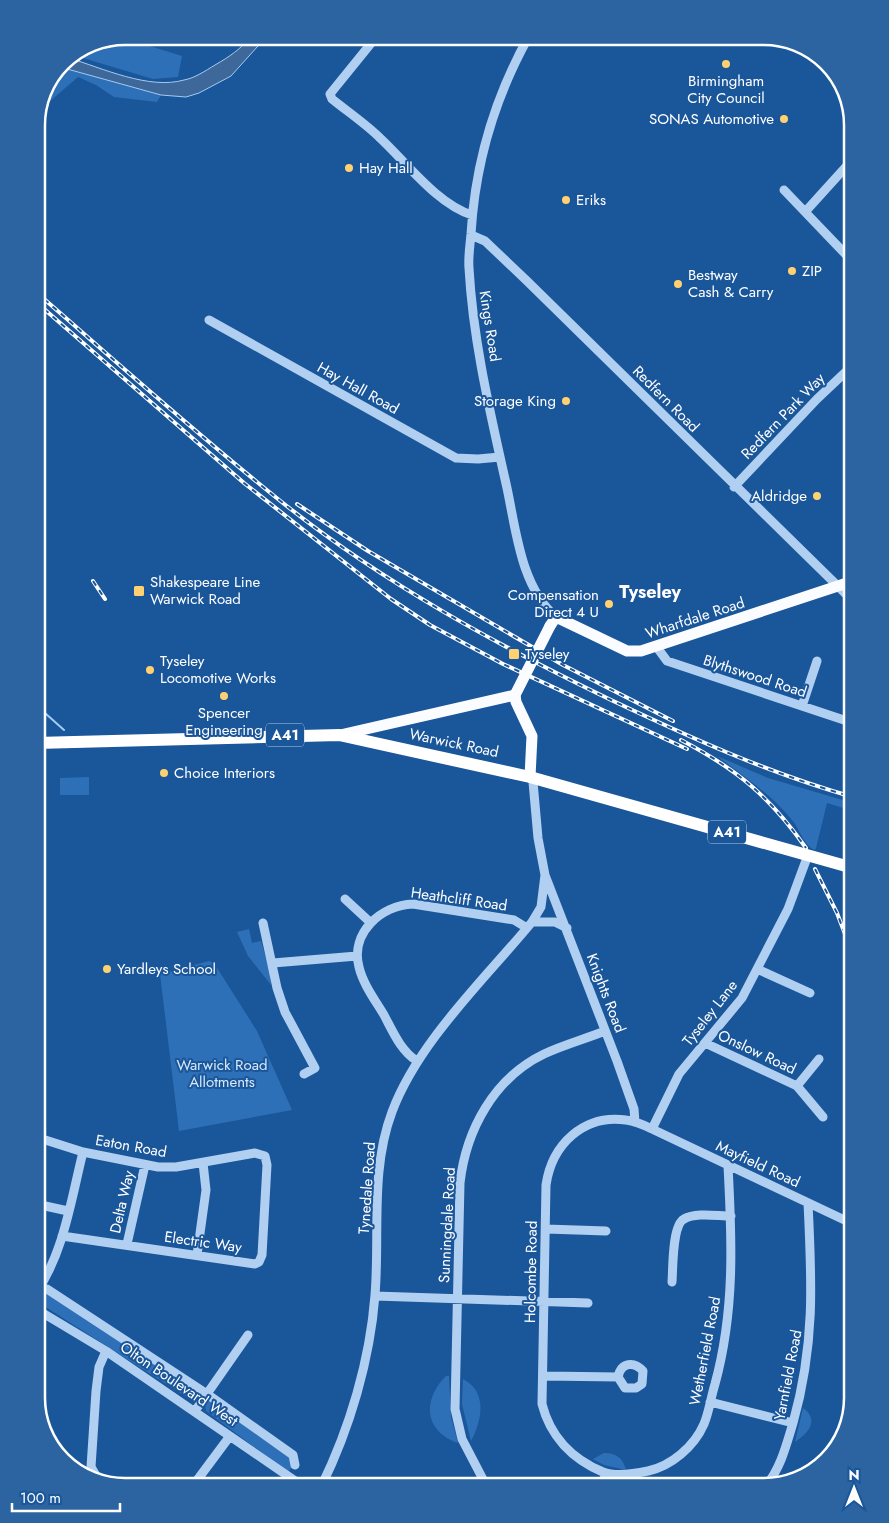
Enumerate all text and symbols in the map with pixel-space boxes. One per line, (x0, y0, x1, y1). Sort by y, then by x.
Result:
marker: Birmingham City Council (720, 58, 732, 70)
place label: Birmingham City Council (687, 70, 765, 109)
place label: SONAS Automotive (649, 108, 774, 130)
marker: SONAS Automotive (778, 113, 790, 125)
place label: Hay Hall (359, 157, 413, 179)
marker: Hay Hall (343, 162, 355, 174)
place label: Eriks (576, 189, 606, 211)
marker: Eriks (560, 194, 572, 206)
place label: ZIP (802, 260, 822, 282)
place label: Bestway Cash & Carry (688, 264, 774, 303)
marker: ZIP (786, 265, 798, 277)
marker: Bestway Cash & Carry (672, 278, 684, 290)
street label: Kings Road (474, 289, 506, 363)
street label: Hay Hall Road (313, 356, 403, 420)
street label: Redfern Road (628, 361, 704, 437)
street label: Redfern Park Way (736, 368, 830, 464)
place label: Storage King (474, 390, 556, 412)
marker: Storage King (560, 395, 572, 407)
place label: Aldridge (751, 485, 807, 507)
marker: Aldridge (811, 490, 823, 502)
place label: Shakespeare Line Warwick Road (150, 571, 261, 610)
district label: Tyseley (619, 579, 681, 605)
marker: Shakespeare Line Warwick Road (132, 584, 146, 598)
place label: Compensation Direct 4 U (508, 584, 599, 623)
street label: Wharfdale Road (643, 592, 747, 644)
marker: Compensation Direct 4 U (603, 598, 615, 610)
place label: Tyseley (525, 643, 570, 665)
marker: Tyseley (507, 647, 521, 661)
street label: Blythswood Road (700, 649, 810, 703)
place label: Tyseley Locomotive Works (160, 650, 276, 689)
marker: Tyseley Locomotive Works (144, 664, 156, 676)
marker: Spencer Engineering (218, 690, 230, 702)
place label: Spencer Engineering (185, 702, 263, 741)
street label: Warwick Road (407, 723, 501, 763)
road number: A41 (266, 724, 304, 746)
place label: Choice Interiors (174, 762, 275, 784)
marker: Choice Interiors (158, 767, 170, 779)
road number: A41 (708, 820, 746, 844)
street label: Heathcliff Road (409, 881, 509, 917)
street label: Knights Road (581, 950, 631, 1036)
place label: Yardleys School (117, 958, 216, 980)
marker: Yardleys School (101, 963, 113, 975)
street label: Tyseley Lane (677, 975, 743, 1051)
street label: Onslow Road (714, 1024, 800, 1080)
park label: Warwick Road Allotments (177, 1054, 267, 1093)
street label: Eaton Road (94, 1129, 168, 1163)
street label: Mayfield Road (712, 1135, 804, 1193)
street label: Tynedale Road (353, 1141, 381, 1235)
street label: Sunningdale Road (433, 1167, 461, 1283)
street label: Delta Way (104, 1168, 140, 1236)
street label: Holcombe Road (519, 1221, 543, 1323)
street label: Electric Way (163, 1226, 244, 1258)
street label: Wetherfield Road (684, 1295, 726, 1407)
street label: Yarnfield Road (768, 1328, 808, 1422)
street label: Olton Boulevard West (116, 1336, 243, 1432)
north arrow (829, 1463, 879, 1513)
text: N (848, 1465, 860, 1485)
scale bar (12, 1480, 120, 1512)
text: 100 m (20, 1487, 61, 1509)

